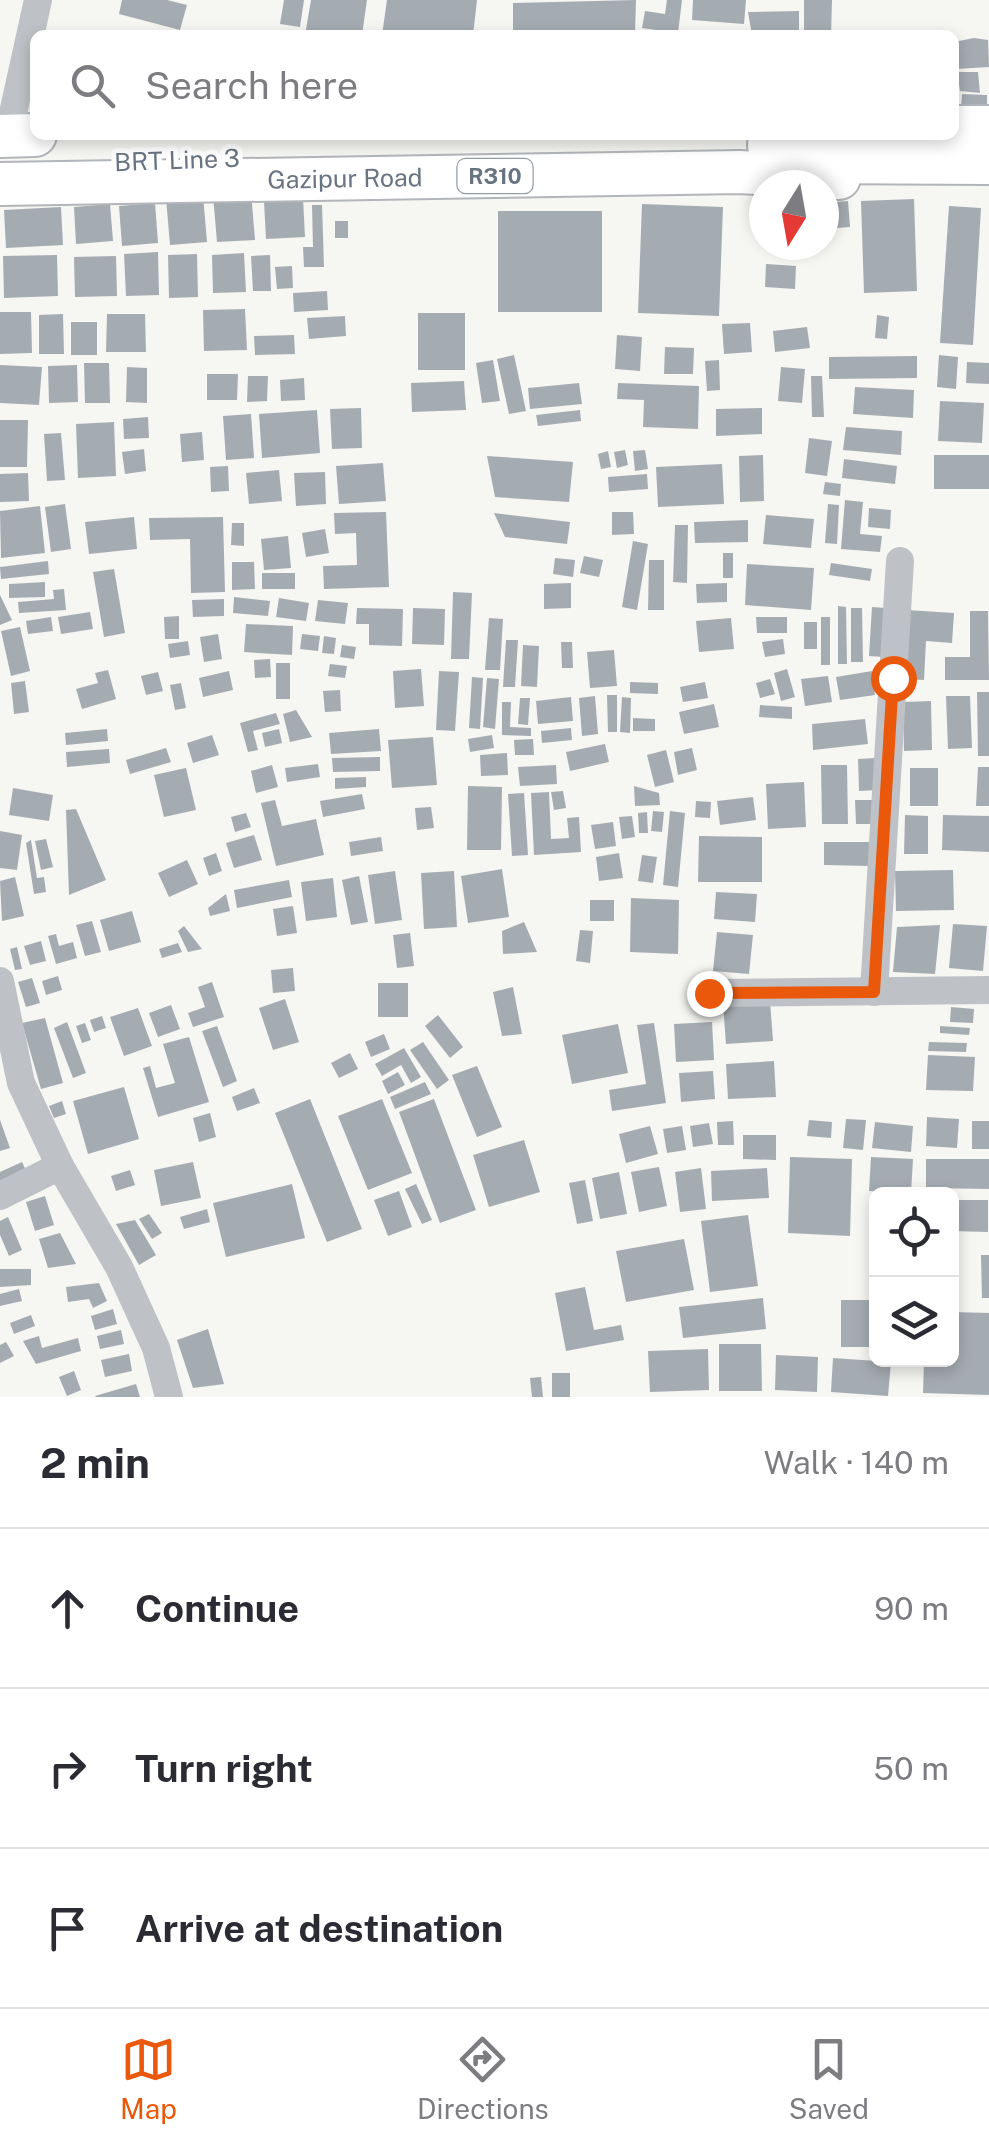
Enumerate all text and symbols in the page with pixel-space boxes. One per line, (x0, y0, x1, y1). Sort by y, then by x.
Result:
search box (30, 30, 959, 140)
icon: search (65, 58, 120, 113)
text: Search here (145, 63, 358, 108)
street label: BRT Line 3 (114, 143, 240, 177)
road number: R310 (458, 159, 532, 193)
street label: Gazipur Road (267, 162, 423, 195)
north arrow (749, 170, 839, 260)
route start (871, 656, 917, 702)
route end (687, 971, 733, 1017)
map controls (869, 1187, 959, 1367)
button: locate (869, 1187, 959, 1277)
button: layers (869, 1277, 959, 1367)
text: 2 min (40, 1438, 150, 1487)
text: Walk · 140 m (764, 1444, 949, 1481)
icon: ahead (40, 1581, 95, 1636)
text: Continue (135, 1586, 299, 1631)
text: 90 m (874, 1590, 949, 1627)
icon: right (40, 1741, 95, 1796)
text: Turn right (135, 1746, 313, 1791)
text: 50 m (873, 1750, 949, 1787)
icon: arrive (40, 1901, 95, 1956)
text: Arrive at destination (135, 1906, 503, 1951)
tab: Map (120, 2032, 177, 2125)
tab: Directions (417, 2032, 549, 2125)
tab: Saved (789, 2032, 869, 2125)

